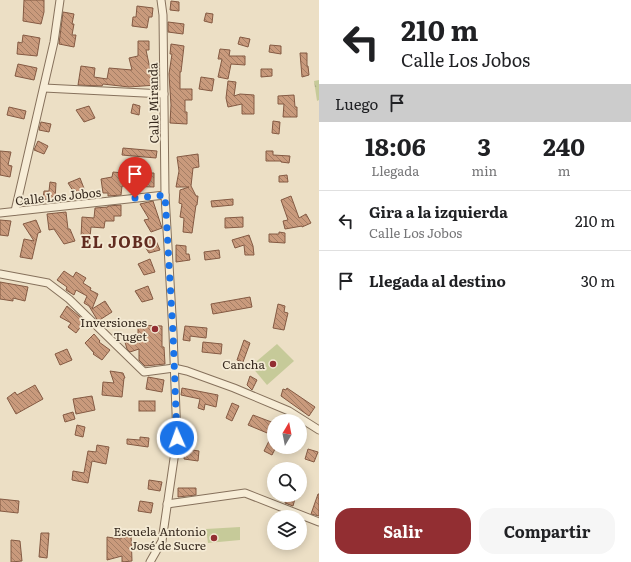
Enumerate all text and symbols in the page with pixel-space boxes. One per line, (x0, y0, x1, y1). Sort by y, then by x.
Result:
text: 210 m (401, 8, 478, 50)
icon: left (335, 16, 387, 68)
text: Calle Los Jobos (401, 46, 530, 73)
street label: Calle Miranda (143, 62, 163, 144)
text: Luego (335, 92, 378, 115)
icon: arrive (386, 92, 408, 114)
text: 18:06 (365, 128, 426, 163)
text: 3 (478, 128, 491, 163)
text: 240 (543, 128, 585, 163)
pin (118, 157, 152, 198)
text: Llegada (371, 161, 419, 180)
text: min (472, 161, 497, 180)
text: m (558, 161, 570, 180)
icon: arrive (124, 163, 146, 185)
street label: Calle Los Jobos (14, 182, 102, 209)
text: Gira a la izquierda (369, 200, 508, 223)
text: 210 m (575, 209, 615, 232)
icon: left (335, 210, 357, 232)
text: Calle Los Jobos (369, 223, 462, 242)
district label: EL JOBO (81, 229, 157, 253)
text: Llegada al destino (369, 269, 506, 292)
text: 30 m (581, 269, 615, 292)
icon: arrive (335, 270, 357, 292)
place label: Inversiones Tuget (80, 313, 148, 345)
marker: Inversiones Tuget (150, 324, 160, 334)
place label: Cancha (222, 355, 266, 373)
marker: Cancha (268, 359, 278, 369)
north arrow (267, 414, 307, 454)
map controls (267, 414, 307, 550)
position arrow (156, 417, 198, 459)
button: search (267, 462, 307, 502)
button: Salir (335, 508, 471, 554)
button: Compartir (479, 508, 615, 554)
button: layers (267, 510, 307, 550)
place label: Escuela Antonio José de Sucre (114, 522, 206, 554)
marker: Escuela Antonio José de Sucre (209, 533, 219, 543)

